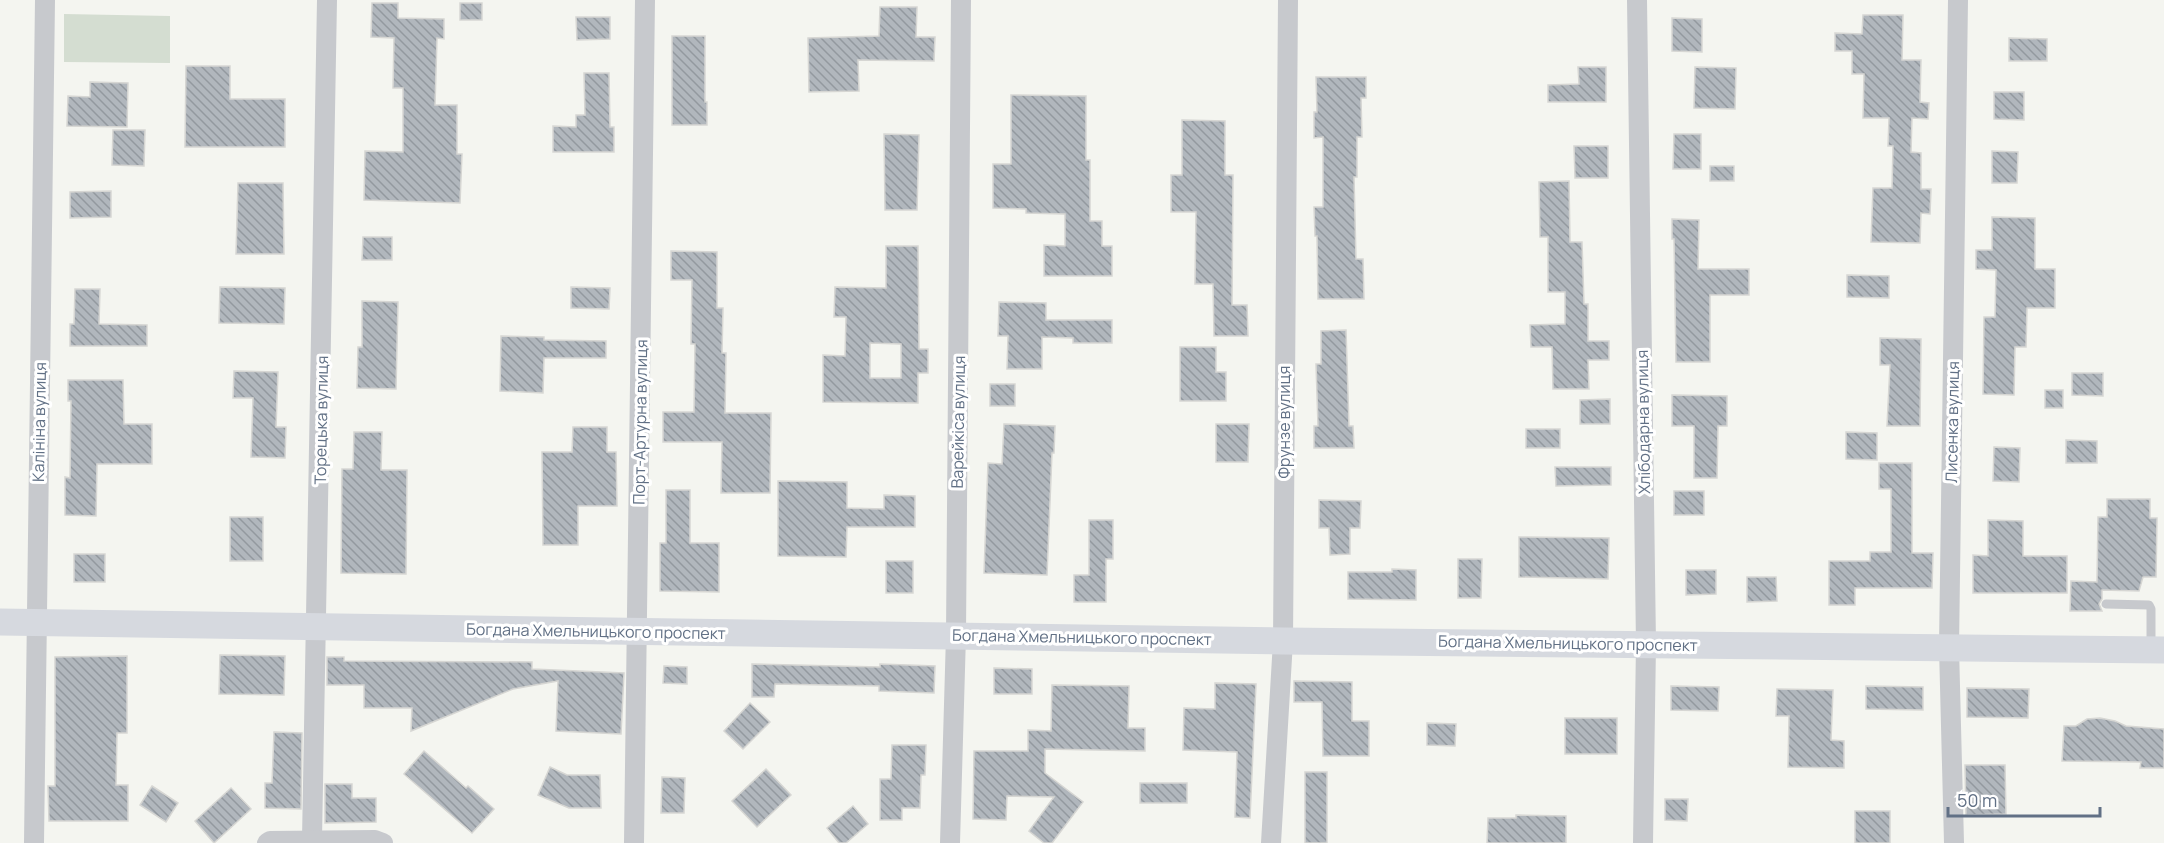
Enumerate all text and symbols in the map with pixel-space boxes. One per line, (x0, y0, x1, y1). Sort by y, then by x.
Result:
street label: Порт-Артурна вулиця (628, 339, 652, 505)
street label: Хлібодарна вулиця (1631, 350, 1655, 494)
street label: Торецька вулиця (309, 355, 333, 485)
street label: Варейкіса вулиця (946, 355, 970, 489)
street label: Лисенка вулиця (1940, 361, 1964, 483)
street label: Калініна вулиця (27, 362, 51, 482)
street label: Фрунзе вулиця (1273, 366, 1295, 478)
street label: Богдана Хмельницького проспект (466, 618, 726, 644)
street label: Богдана Хмельницького проспект (952, 624, 1212, 650)
street label: Богдана Хмельницького проспект (1438, 630, 1698, 656)
scale bar (1948, 780, 2100, 818)
text: 50 m (1957, 788, 1997, 812)

